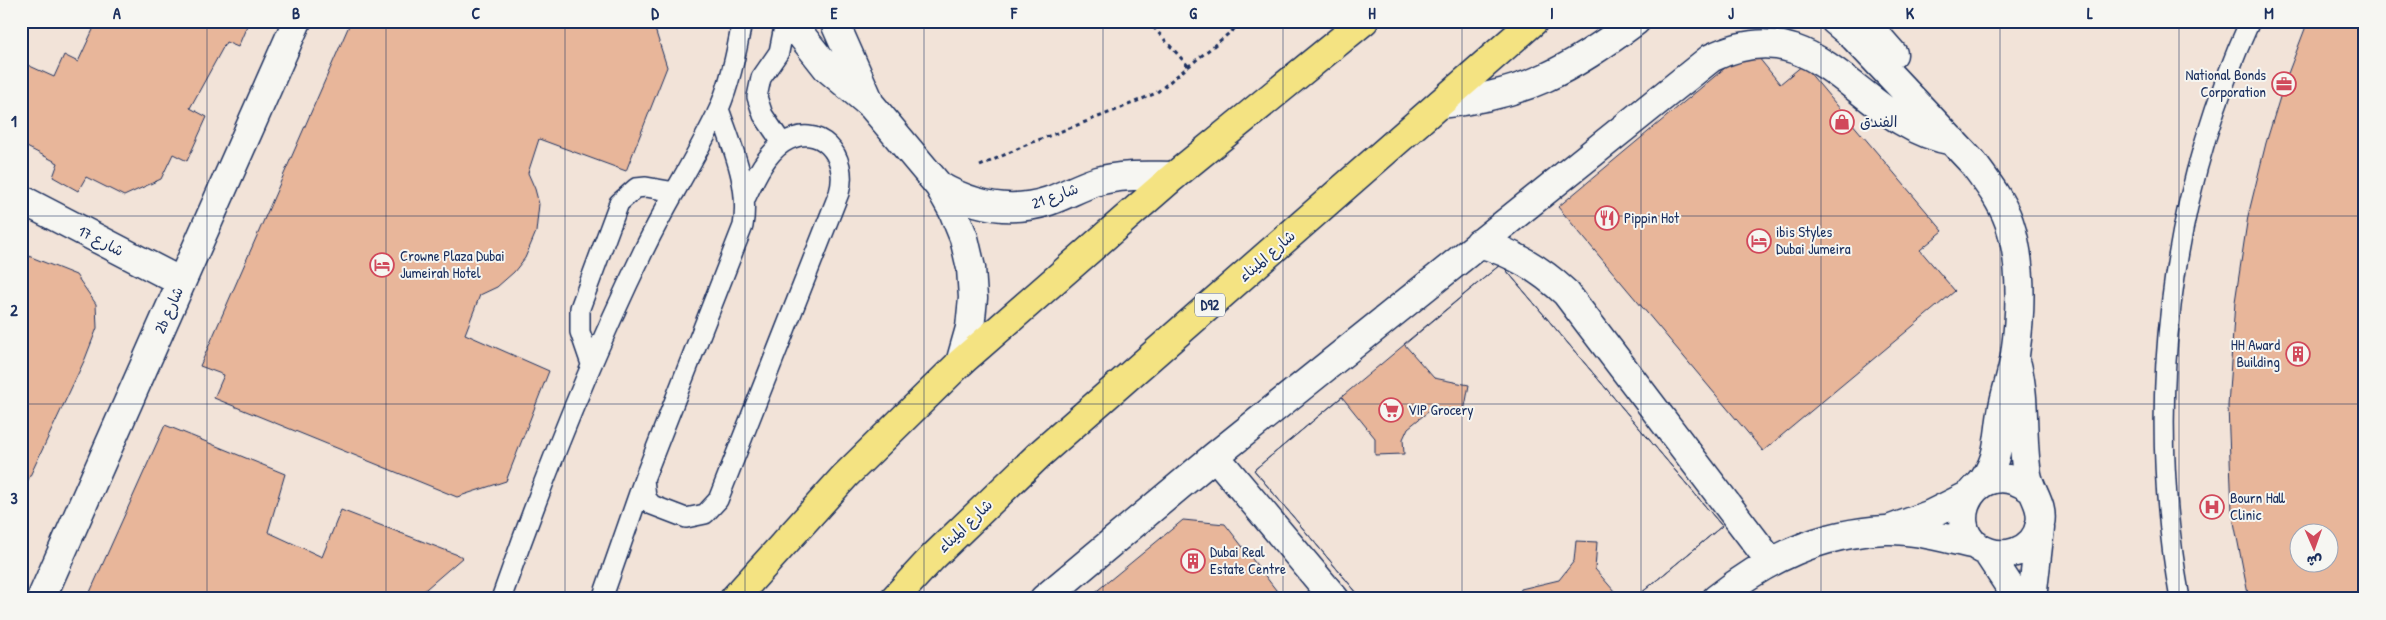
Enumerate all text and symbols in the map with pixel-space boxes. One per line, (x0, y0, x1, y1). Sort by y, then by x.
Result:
text: A (113, 2, 121, 24)
text: B (292, 2, 300, 24)
text: C (472, 2, 481, 24)
text: D (651, 2, 659, 24)
text: E (830, 2, 838, 24)
text: F (1010, 2, 1018, 24)
text: G (1189, 2, 1197, 24)
text: H (1368, 2, 1376, 24)
text: I (1550, 2, 1554, 24)
text: J (1728, 2, 1734, 24)
text: K (1906, 2, 1915, 24)
text: L (2087, 2, 2093, 24)
text: M (2264, 2, 2274, 24)
place label: National Bonds Corporation (2185, 64, 2266, 102)
office icon: National Bonds Corporation (2271, 71, 2297, 97)
shop icon: الفندق (1829, 109, 1855, 135)
text: 1 (11, 110, 17, 132)
place label: الفندق (1860, 111, 1897, 132)
street label: شارع 21 (1029, 177, 1081, 214)
restaurant icon: Pippin Hot (1594, 205, 1620, 231)
place label: Pippin Hot (1624, 207, 1680, 228)
street label: شارع 17 (75, 220, 128, 261)
place label: ibis Styles Dubai Jumeira (1776, 221, 1851, 259)
street label: شارع الميناء (1234, 225, 1300, 286)
hotel icon: ibis Styles Dubai Jumeira (1746, 228, 1772, 254)
place label: Crowne Plaza Dubai Jumeirah Hotel (400, 245, 505, 283)
hotel icon: Crowne Plaza Dubai Jumeirah Hotel (369, 252, 395, 278)
street label: 2b شارع (149, 283, 188, 337)
road number: D92 (1195, 294, 1225, 316)
text: 2 (10, 299, 18, 321)
place label: HH Award Building (2231, 334, 2280, 372)
building icon: HH Award Building (2285, 341, 2311, 367)
supermarket icon: VIP Grocery (1378, 397, 1404, 423)
place label: VIP Grocery (1408, 399, 1474, 420)
text: 3 (10, 487, 18, 509)
place label: Bourn Hall Clinic (2230, 487, 2286, 525)
street label: شارع الميناء (933, 494, 997, 557)
hospital icon: Bourn Hall Clinic (2199, 494, 2225, 520)
north arrow (2288, 522, 2338, 572)
place label: Dubai Real Estate Centre (1210, 541, 1286, 579)
building icon: Dubai Real Estate Centre (1180, 548, 1206, 574)
text: ش (2306, 552, 2323, 571)

